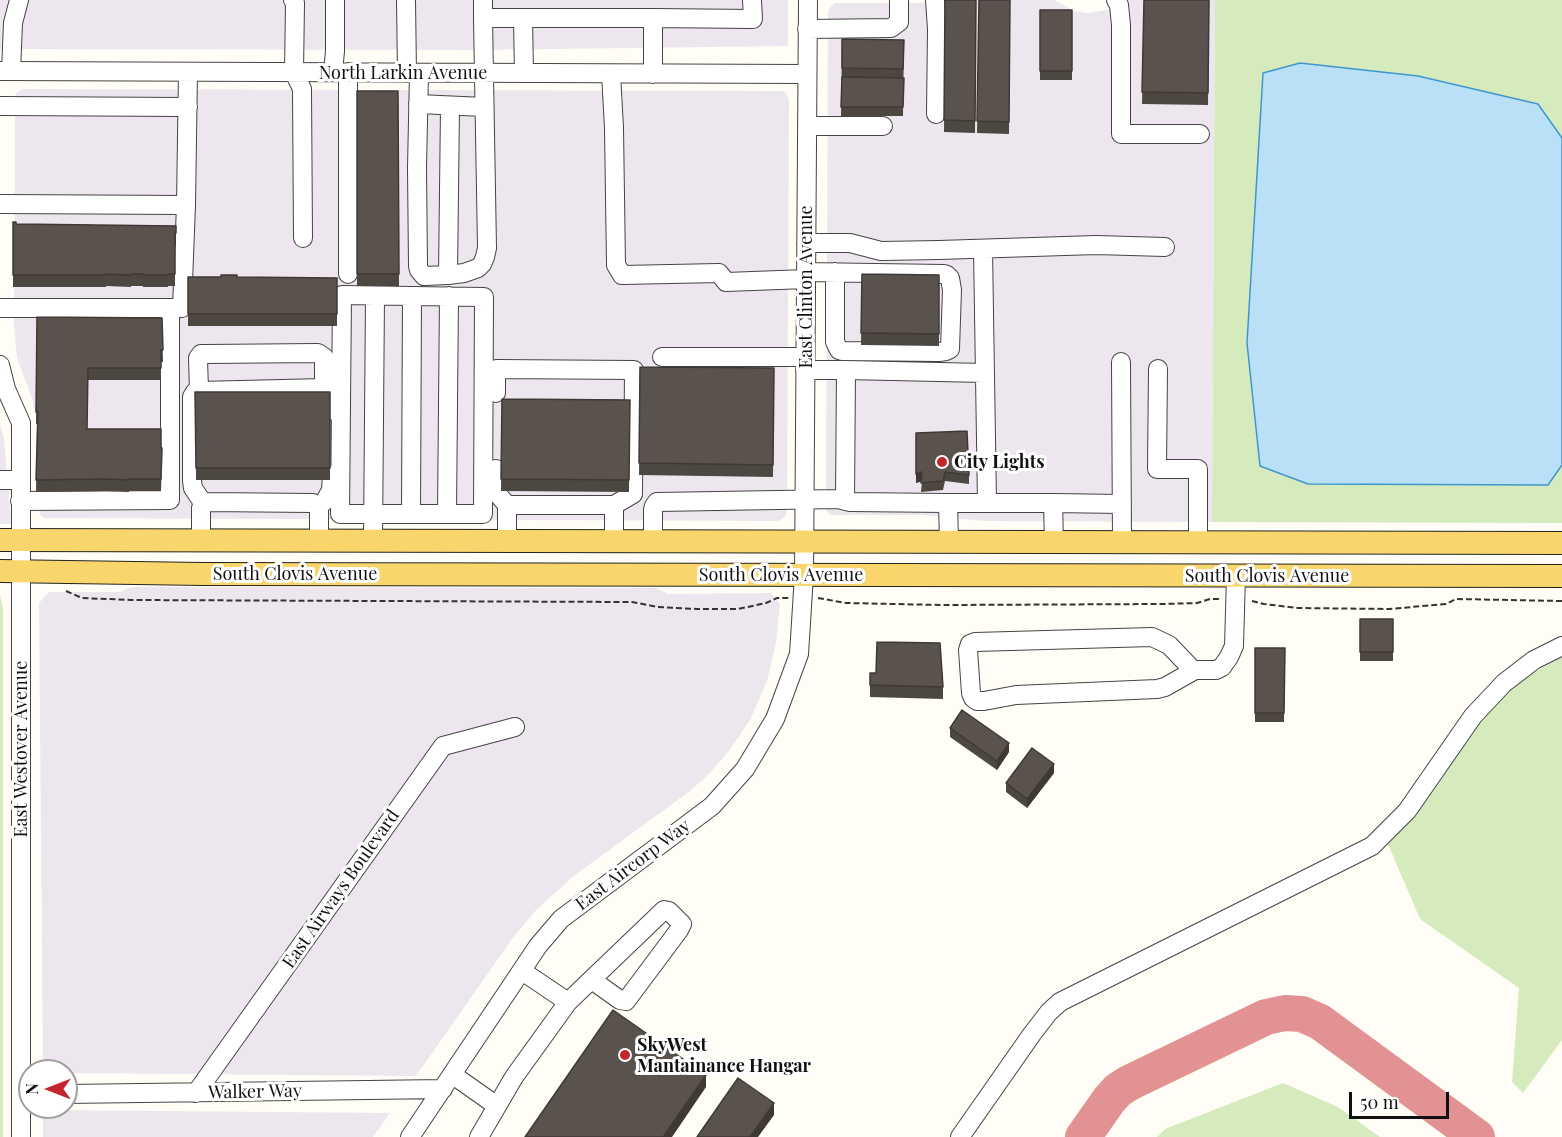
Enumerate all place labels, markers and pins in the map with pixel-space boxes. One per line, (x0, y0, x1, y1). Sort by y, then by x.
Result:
place label: City Lights (954, 451, 1044, 473)
marker: City Lights (935, 455, 949, 469)
place label: SkyWest Mantainance Hangar (637, 1034, 811, 1076)
marker: SkyWest Mantainance Hangar (618, 1048, 632, 1062)

